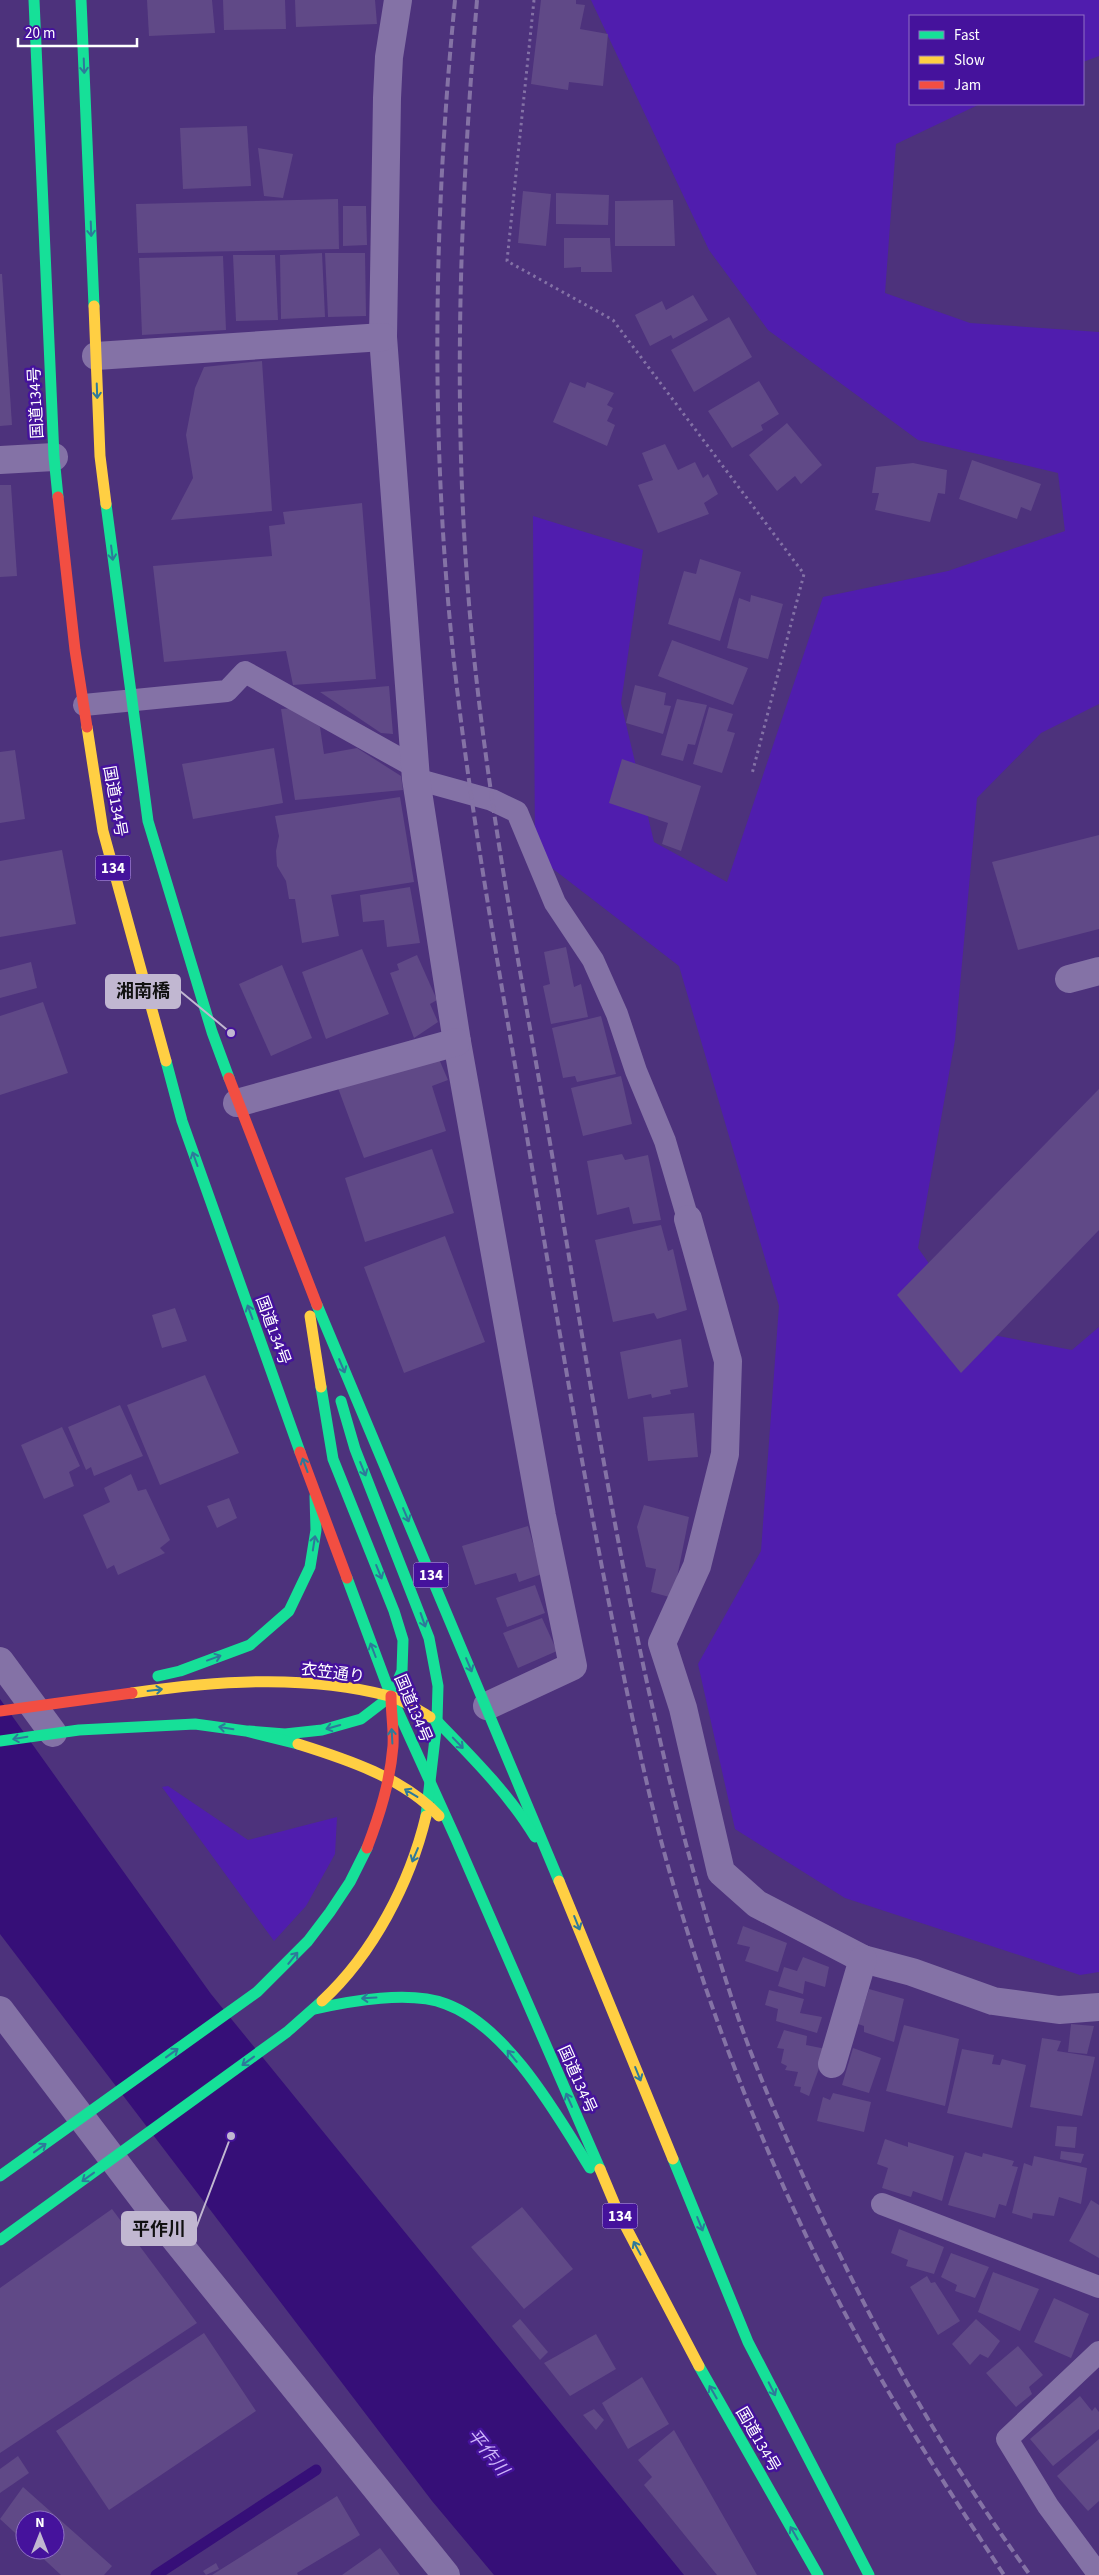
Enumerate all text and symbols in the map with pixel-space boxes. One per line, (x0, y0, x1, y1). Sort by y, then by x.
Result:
scale bar (18, 15, 136, 47)
legend (909, 15, 1084, 105)
text: 20 m (25, 23, 55, 44)
text: Fast (954, 25, 980, 46)
text: Slow (954, 50, 985, 71)
one-way arrow (80, 58, 89, 74)
text: Jam (954, 75, 981, 96)
one-way arrow (86, 220, 95, 236)
street label: 国道134号 (23, 366, 49, 439)
one-way arrow (92, 382, 102, 399)
one-way arrow (107, 544, 117, 560)
street label: 国道134号 (98, 764, 132, 838)
road number: 134 (96, 856, 130, 880)
callout: 湘南橋 (106, 975, 180, 1008)
text: 湘南橋 (116, 979, 170, 1004)
one-way arrow (190, 1152, 199, 1167)
street label: 国道134号 (250, 1293, 296, 1368)
one-way arrow (245, 1305, 254, 1320)
one-way arrow (338, 1358, 348, 1373)
one-way arrow (300, 1458, 309, 1473)
one-way arrow (359, 1461, 368, 1477)
one-way arrow (401, 1507, 411, 1522)
one-way arrow (310, 1535, 320, 1551)
road number: 134 (414, 1562, 448, 1588)
one-way arrow (375, 1564, 384, 1579)
one-way arrow (419, 1612, 428, 1628)
one-way arrow (368, 1643, 377, 1658)
one-way arrow (206, 1653, 222, 1662)
one-way arrow (465, 1657, 475, 1672)
street label: 衣笠通り (300, 1658, 366, 1688)
street label: 国道134号 (389, 1671, 437, 1746)
one-way arrow (147, 1685, 163, 1695)
one-way arrow (218, 1722, 234, 1732)
one-way arrow (326, 1722, 342, 1732)
one-way arrow (388, 1728, 397, 1744)
one-way arrow (12, 1733, 28, 1743)
one-way arrow (452, 1736, 464, 1749)
one-way arrow (404, 1787, 418, 1797)
one-way arrow (409, 1847, 419, 1862)
one-way arrow (572, 1915, 582, 1930)
one-way arrow (287, 1952, 298, 1965)
one-way arrow (361, 1994, 377, 2003)
street label: 国道134号 (552, 2042, 602, 2117)
one-way arrow (165, 2048, 179, 2058)
one-way arrow (507, 2050, 518, 2063)
one-way arrow (241, 2056, 255, 2066)
one-way arrow (634, 2066, 644, 2081)
one-way arrow (564, 2093, 574, 2108)
one-way arrow (33, 2143, 47, 2153)
one-way arrow (81, 2172, 95, 2182)
road number: 134 (602, 2204, 638, 2228)
callout: 平作川 (122, 2212, 196, 2245)
one-way arrow (695, 2216, 705, 2231)
text: 平作川 (132, 2217, 186, 2242)
one-way arrow (632, 2241, 641, 2256)
one-way arrow (767, 2381, 777, 2396)
one-way arrow (708, 2384, 718, 2399)
street label: 国道134号 (731, 2403, 786, 2476)
water label: 平作川 (461, 2423, 516, 2483)
north arrow (15, 2510, 65, 2560)
text: N (35, 2513, 45, 2533)
one-way arrow (788, 2526, 798, 2540)

